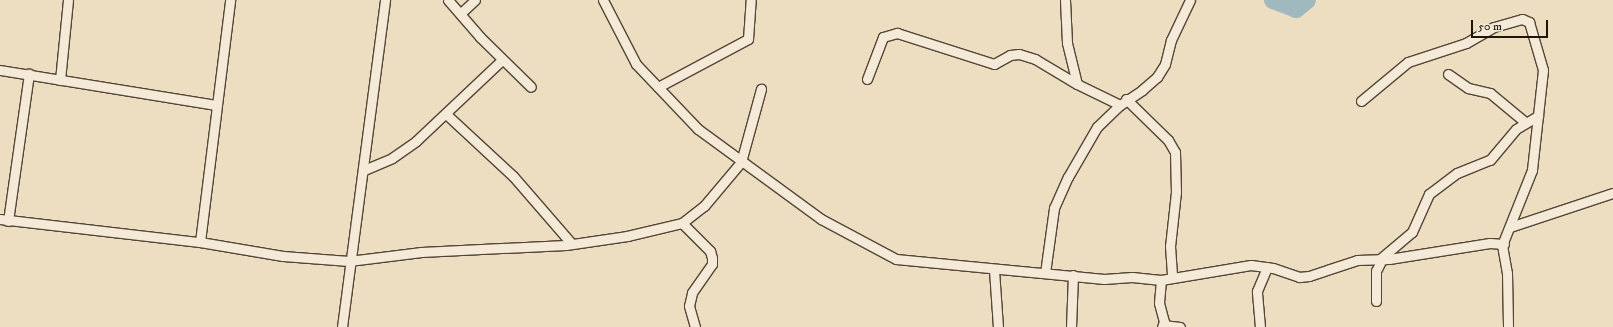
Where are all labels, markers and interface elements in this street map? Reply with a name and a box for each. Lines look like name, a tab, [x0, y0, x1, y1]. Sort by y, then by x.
scale bar	[1473, 12, 1550, 38]
text: 50 m	[1478, 19, 1502, 34]

